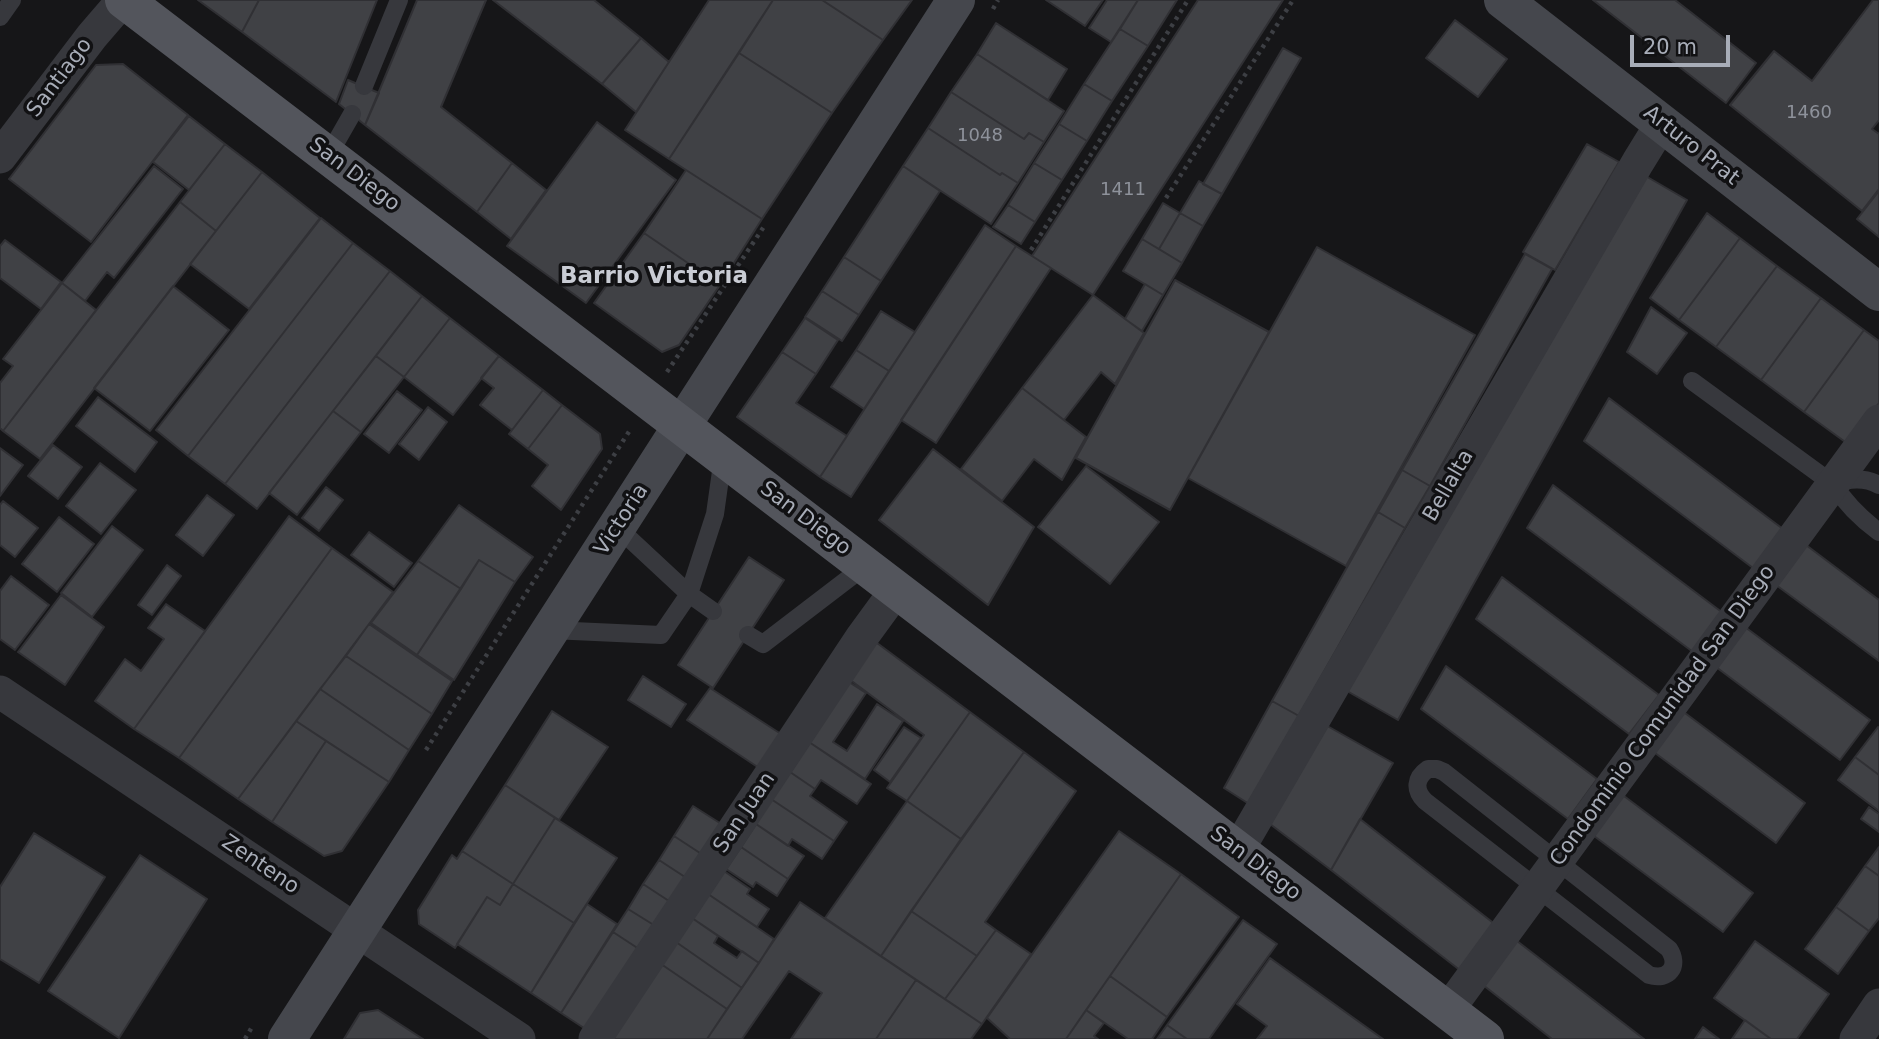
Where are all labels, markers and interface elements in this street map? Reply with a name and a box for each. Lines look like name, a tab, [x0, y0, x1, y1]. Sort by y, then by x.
scale bar	[1634, 21, 1734, 65]
street label: Santiago	[22, 33, 98, 123]
text: 20 m	[1643, 35, 1697, 59]
street label: Arturo Prat	[1638, 101, 1744, 191]
house number: 1460	[1786, 102, 1832, 124]
house number: 1048	[957, 125, 1003, 147]
street label: San Diego	[304, 133, 404, 217]
house number: 1411	[1100, 179, 1146, 201]
district label: Barrio Victoria	[560, 263, 748, 291]
street label: Bellalta	[1418, 446, 1480, 526]
street label: San Diego	[755, 477, 855, 561]
street label: Victoria	[590, 480, 654, 560]
street label: Condominio Comunidad San Diego	[1545, 561, 1781, 871]
street label: San Juan	[709, 768, 781, 858]
street label: San Diego	[1205, 822, 1305, 906]
street label: Zenteno	[217, 830, 303, 900]

